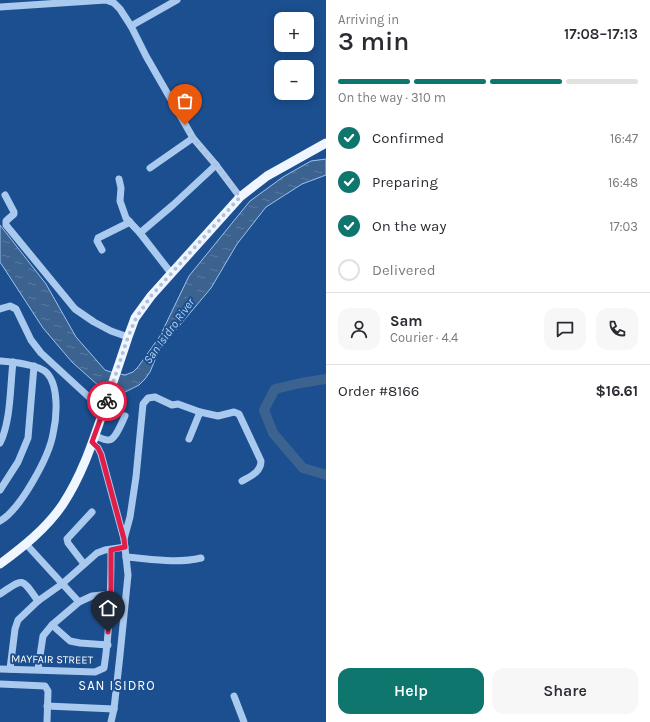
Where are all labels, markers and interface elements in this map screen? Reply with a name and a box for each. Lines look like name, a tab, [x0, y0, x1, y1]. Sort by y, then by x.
map controls	[274, 12, 314, 100]
button: +	[274, 12, 314, 52]
text: Arriving in	[338, 12, 399, 27]
text: 17:08–17:13	[564, 25, 638, 43]
text: 3 min	[338, 26, 409, 57]
button: −	[274, 60, 314, 100]
pin	[168, 84, 202, 125]
icon: bag	[174, 90, 196, 112]
text: On the way · 310 m	[338, 90, 446, 105]
icon: check	[338, 127, 360, 149]
text: Confirmed	[372, 129, 444, 147]
text: 16:47	[610, 131, 638, 146]
icon: check	[338, 171, 360, 193]
text: Preparing	[372, 173, 438, 191]
text: 16:48	[608, 175, 638, 190]
icon: check	[338, 215, 360, 237]
text: On the way	[372, 217, 446, 235]
text: 17:03	[609, 219, 638, 234]
text: Delivered	[372, 261, 436, 279]
water label: San Isidro River	[141, 295, 198, 366]
button: person	[338, 308, 380, 350]
button: chat	[544, 308, 586, 350]
button: phone	[596, 308, 638, 350]
text: Sam	[390, 312, 423, 330]
text: Courier · 4.4	[390, 330, 458, 345]
courier	[87, 381, 127, 421]
text: Order #8166	[338, 382, 419, 400]
text: $16.61	[596, 382, 638, 400]
icon: bike	[96, 390, 118, 412]
pin	[91, 591, 125, 632]
icon: home	[97, 597, 119, 619]
street label: MAYFAIR STREET	[11, 652, 94, 667]
button: Help	[338, 668, 484, 714]
button: Share	[492, 668, 638, 714]
district label: SAN ISIDRO	[78, 678, 156, 693]

